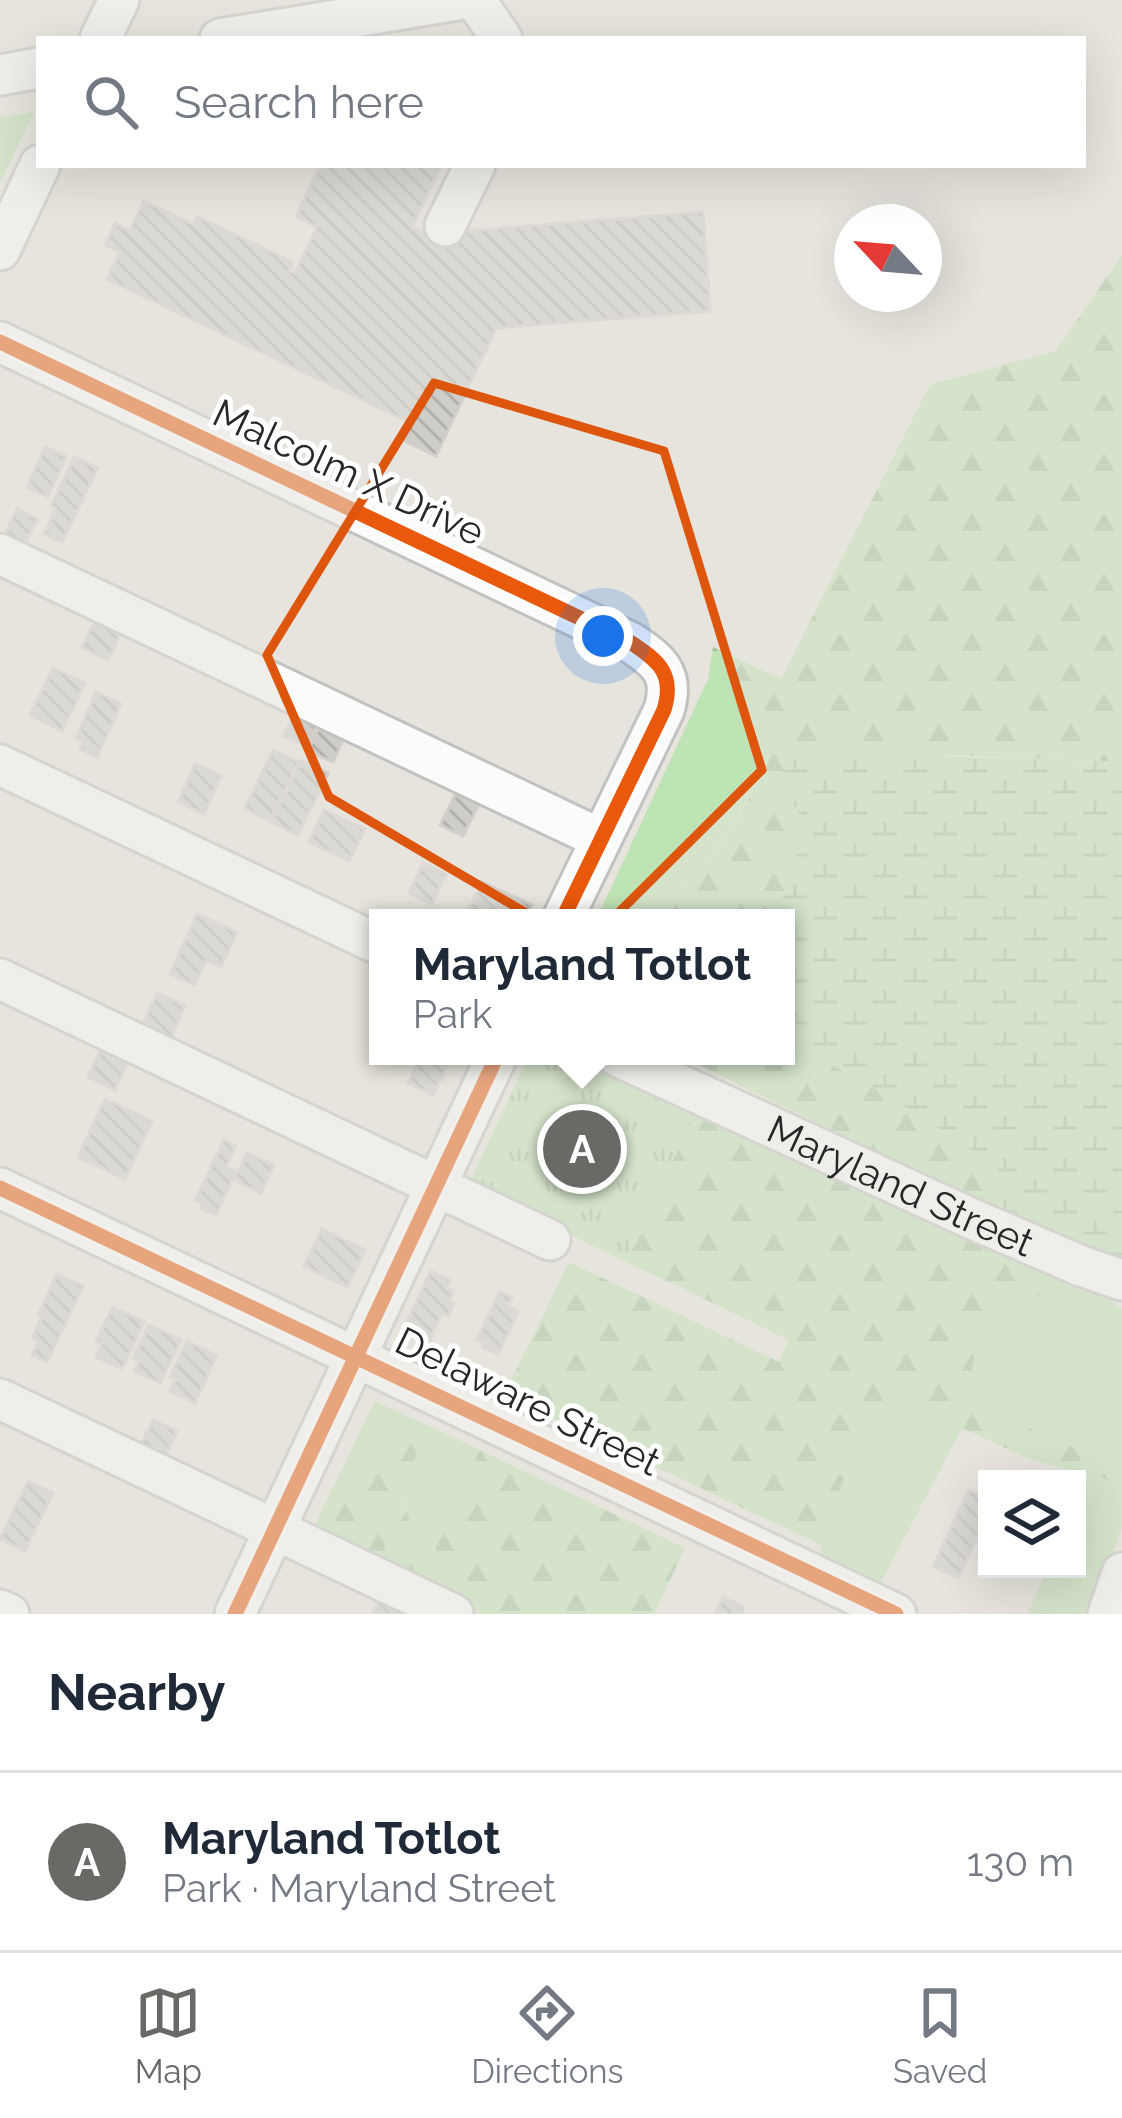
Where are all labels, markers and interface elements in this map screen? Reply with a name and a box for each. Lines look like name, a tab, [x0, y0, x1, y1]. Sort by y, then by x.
search box	[36, 36, 1086, 168]
icon: search	[78, 69, 144, 135]
text: Search here	[174, 76, 424, 129]
north arrow	[834, 204, 942, 312]
street label: Malcolm X Drive	[206, 389, 492, 555]
your location	[573, 606, 633, 666]
popup	[369, 909, 795, 1065]
text: Maryland Totlot	[413, 938, 751, 991]
text: Park	[413, 991, 492, 1037]
pin: A	[543, 1104, 621, 1194]
street label: Maryland Street	[760, 1105, 1041, 1266]
street label: Delaware Street	[388, 1317, 668, 1485]
map controls	[978, 1470, 1086, 1578]
button: layers	[978, 1470, 1086, 1578]
text: Nearby	[48, 1662, 225, 1722]
text: Maryland Totlot	[162, 1812, 500, 1865]
text: A	[74, 1839, 100, 1885]
text: 130 m	[967, 1839, 1074, 1885]
text: Park · Maryland Street	[162, 1865, 556, 1911]
tab: Map	[135, 1980, 202, 2091]
tab: Directions	[471, 1980, 624, 2091]
tab: Saved	[893, 1980, 987, 2091]

